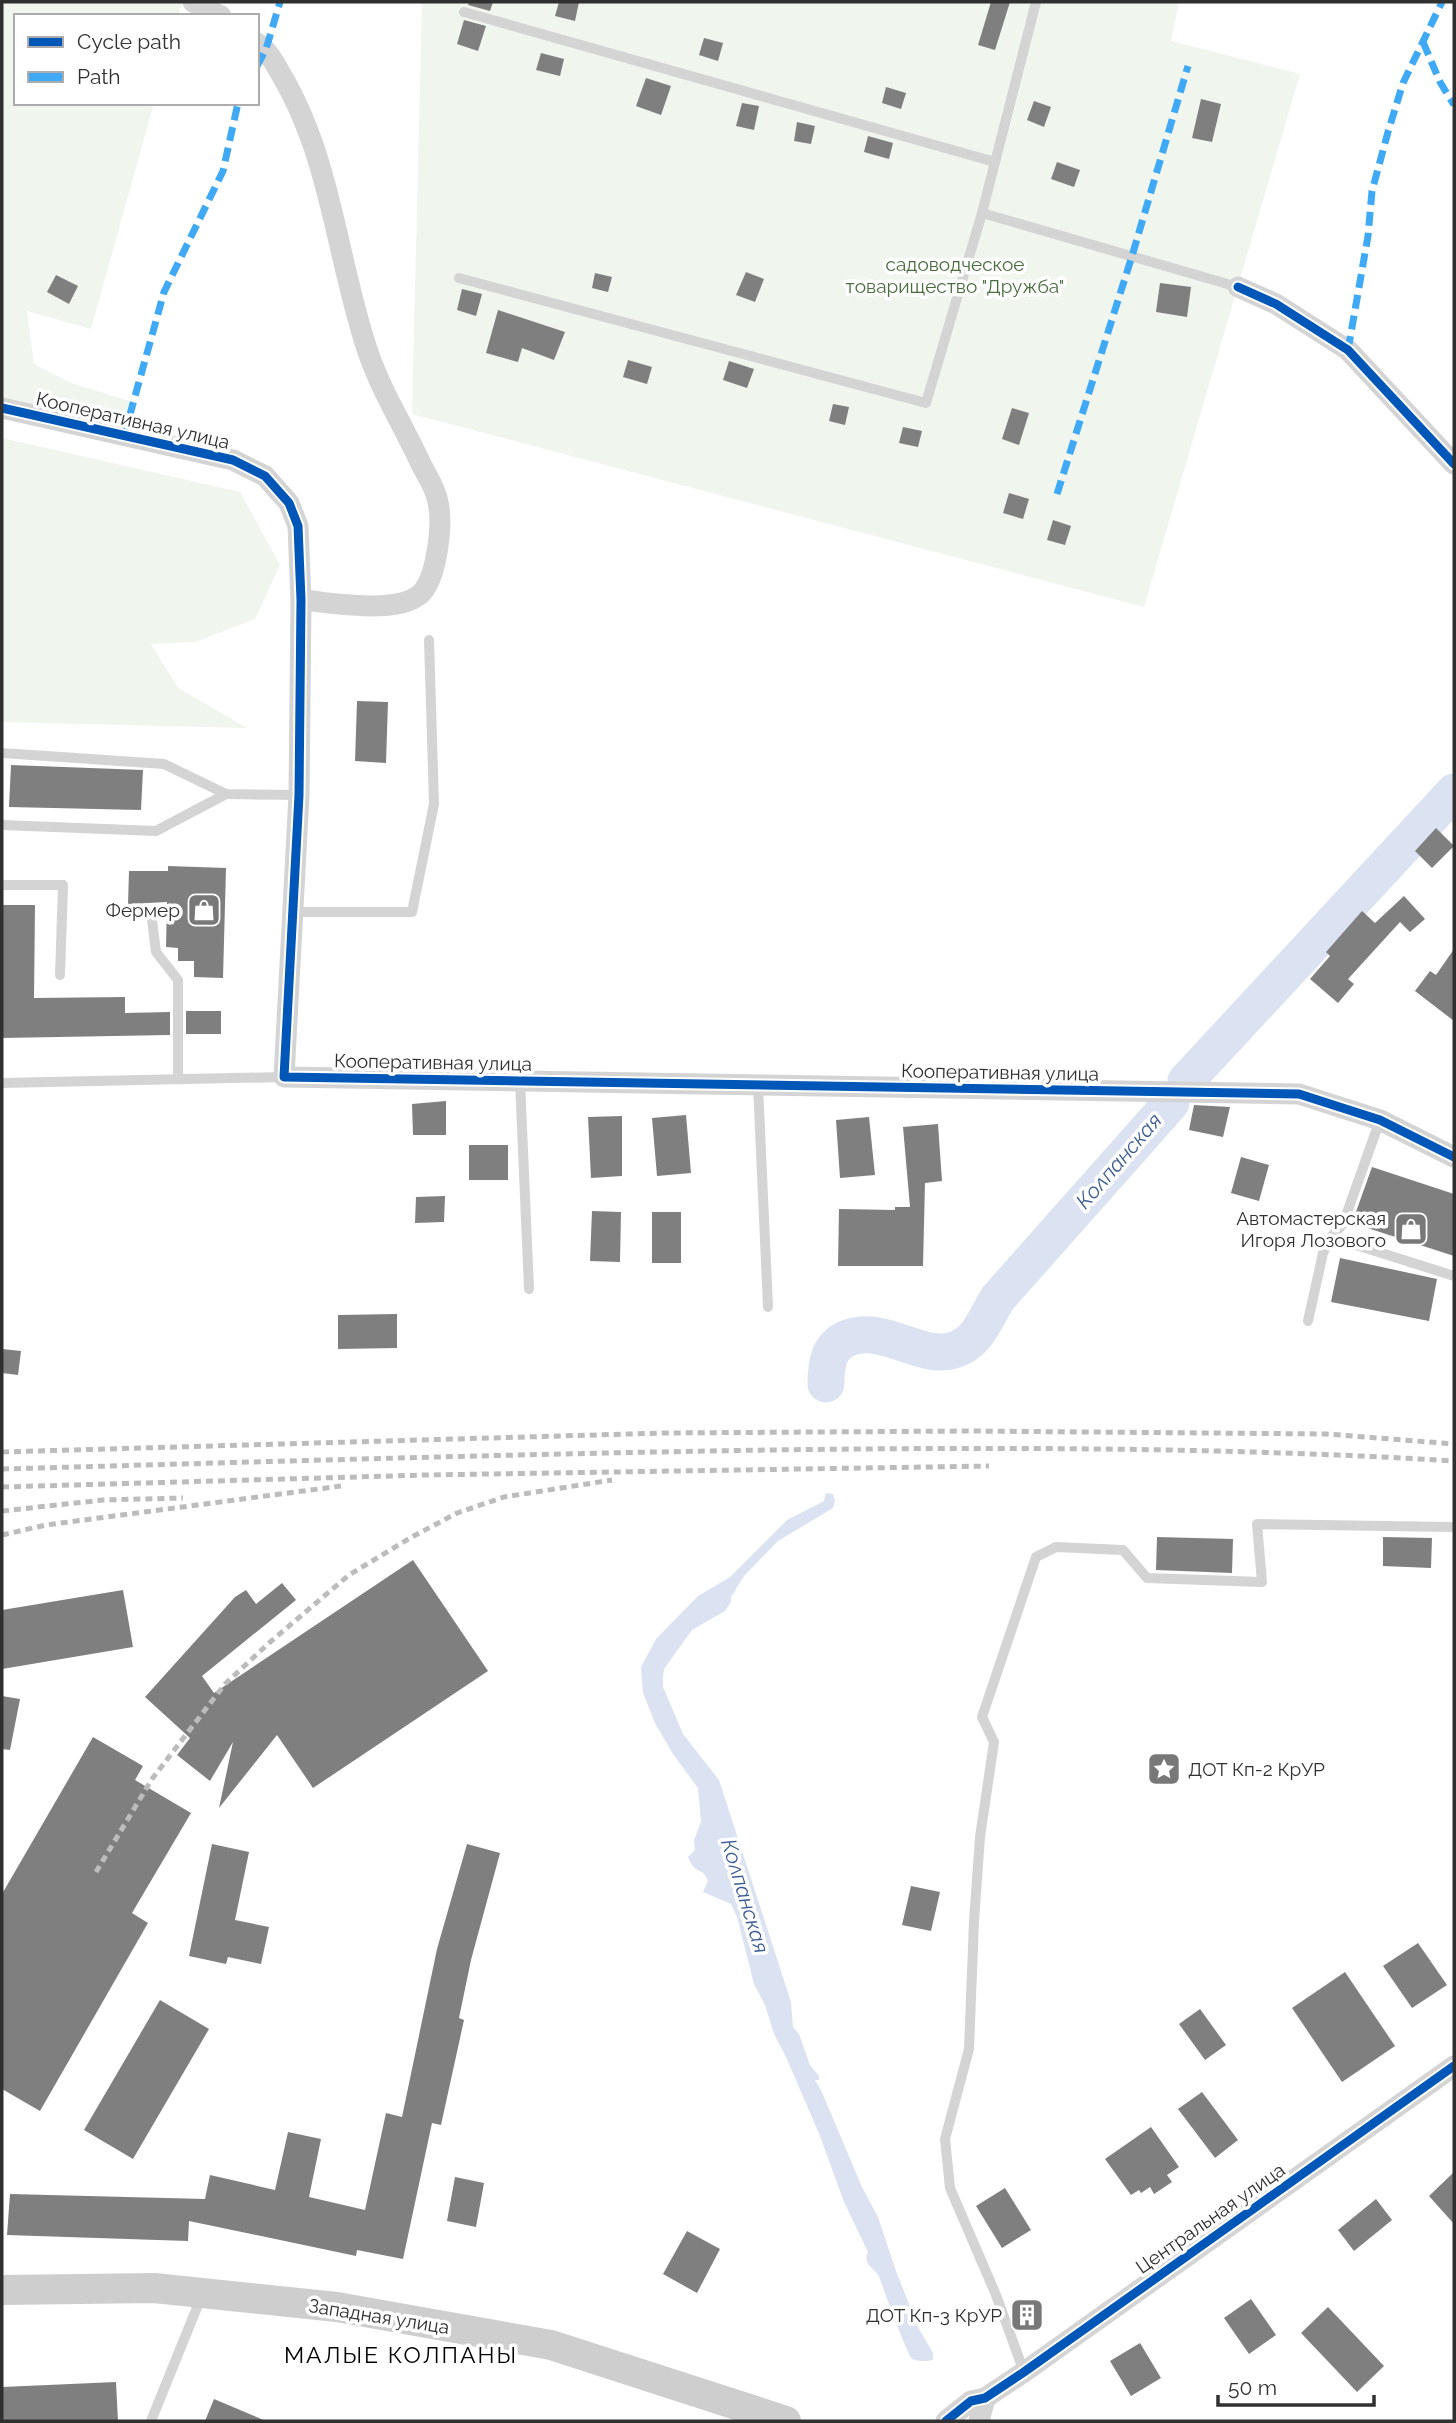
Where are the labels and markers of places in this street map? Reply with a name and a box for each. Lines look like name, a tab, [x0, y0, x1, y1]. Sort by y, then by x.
shop icon: Фермер	[185, 891, 223, 929]
place label: Фермер	[106, 899, 180, 921]
place label: Автомастерская Игоря Лозового	[1236, 1207, 1386, 1251]
shop icon: Автомастерская Игоря Лозового	[1392, 1210, 1430, 1248]
place icon: ДОТ Кп-2 КрУР	[1145, 1750, 1183, 1788]
place label: ДОТ Кп-2 КрУР	[1188, 1758, 1325, 1780]
building icon: ДОТ Кп-3 КрУР	[1008, 2296, 1046, 2334]
place label: ДОТ Кп-3 КрУР	[866, 2304, 1002, 2326]

